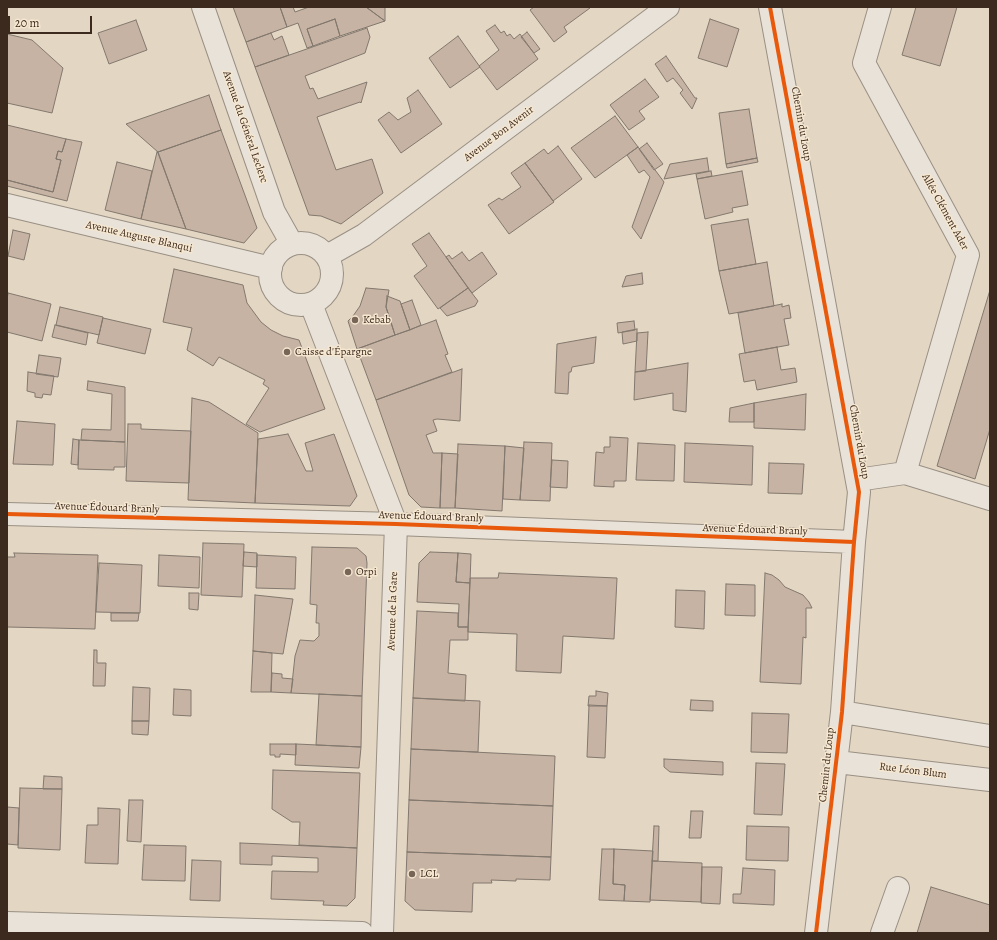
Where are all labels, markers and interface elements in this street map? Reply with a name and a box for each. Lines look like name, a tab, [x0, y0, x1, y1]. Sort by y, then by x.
scale bar	[10, 8, 94, 34]
text: 20 m	[15, 15, 39, 31]
street label: Avenue du Général Leclerc	[220, 69, 270, 185]
street label: Chemin du Loup	[788, 86, 814, 162]
street label: Avenue Bon Avenir	[461, 103, 537, 165]
street label: Allée Clément Ader	[919, 171, 971, 253]
street label: Avenue Auguste Blanqui	[84, 218, 194, 256]
place label: Kebab	[363, 313, 391, 327]
marker: Kebab	[350, 315, 360, 325]
place label: Caisse d'Épargne	[295, 345, 372, 359]
marker: Caisse d'Épargne	[282, 347, 292, 357]
street label: Chemin du Loup	[846, 404, 872, 480]
street label: Avenue Édouard Branly	[54, 500, 160, 516]
street label: Avenue Édouard Branly	[378, 509, 484, 525]
street label: Avenue Édouard Branly	[702, 522, 808, 538]
place label: Orpi	[356, 565, 377, 579]
marker: Orpi	[343, 567, 353, 577]
street label: Avenue de la Gare	[385, 571, 401, 651]
street label: Chemin du Loup	[817, 727, 837, 803]
street label: Rue Léon Blum	[878, 760, 948, 782]
place label: LCL	[420, 867, 438, 881]
marker: LCL	[407, 869, 417, 879]

